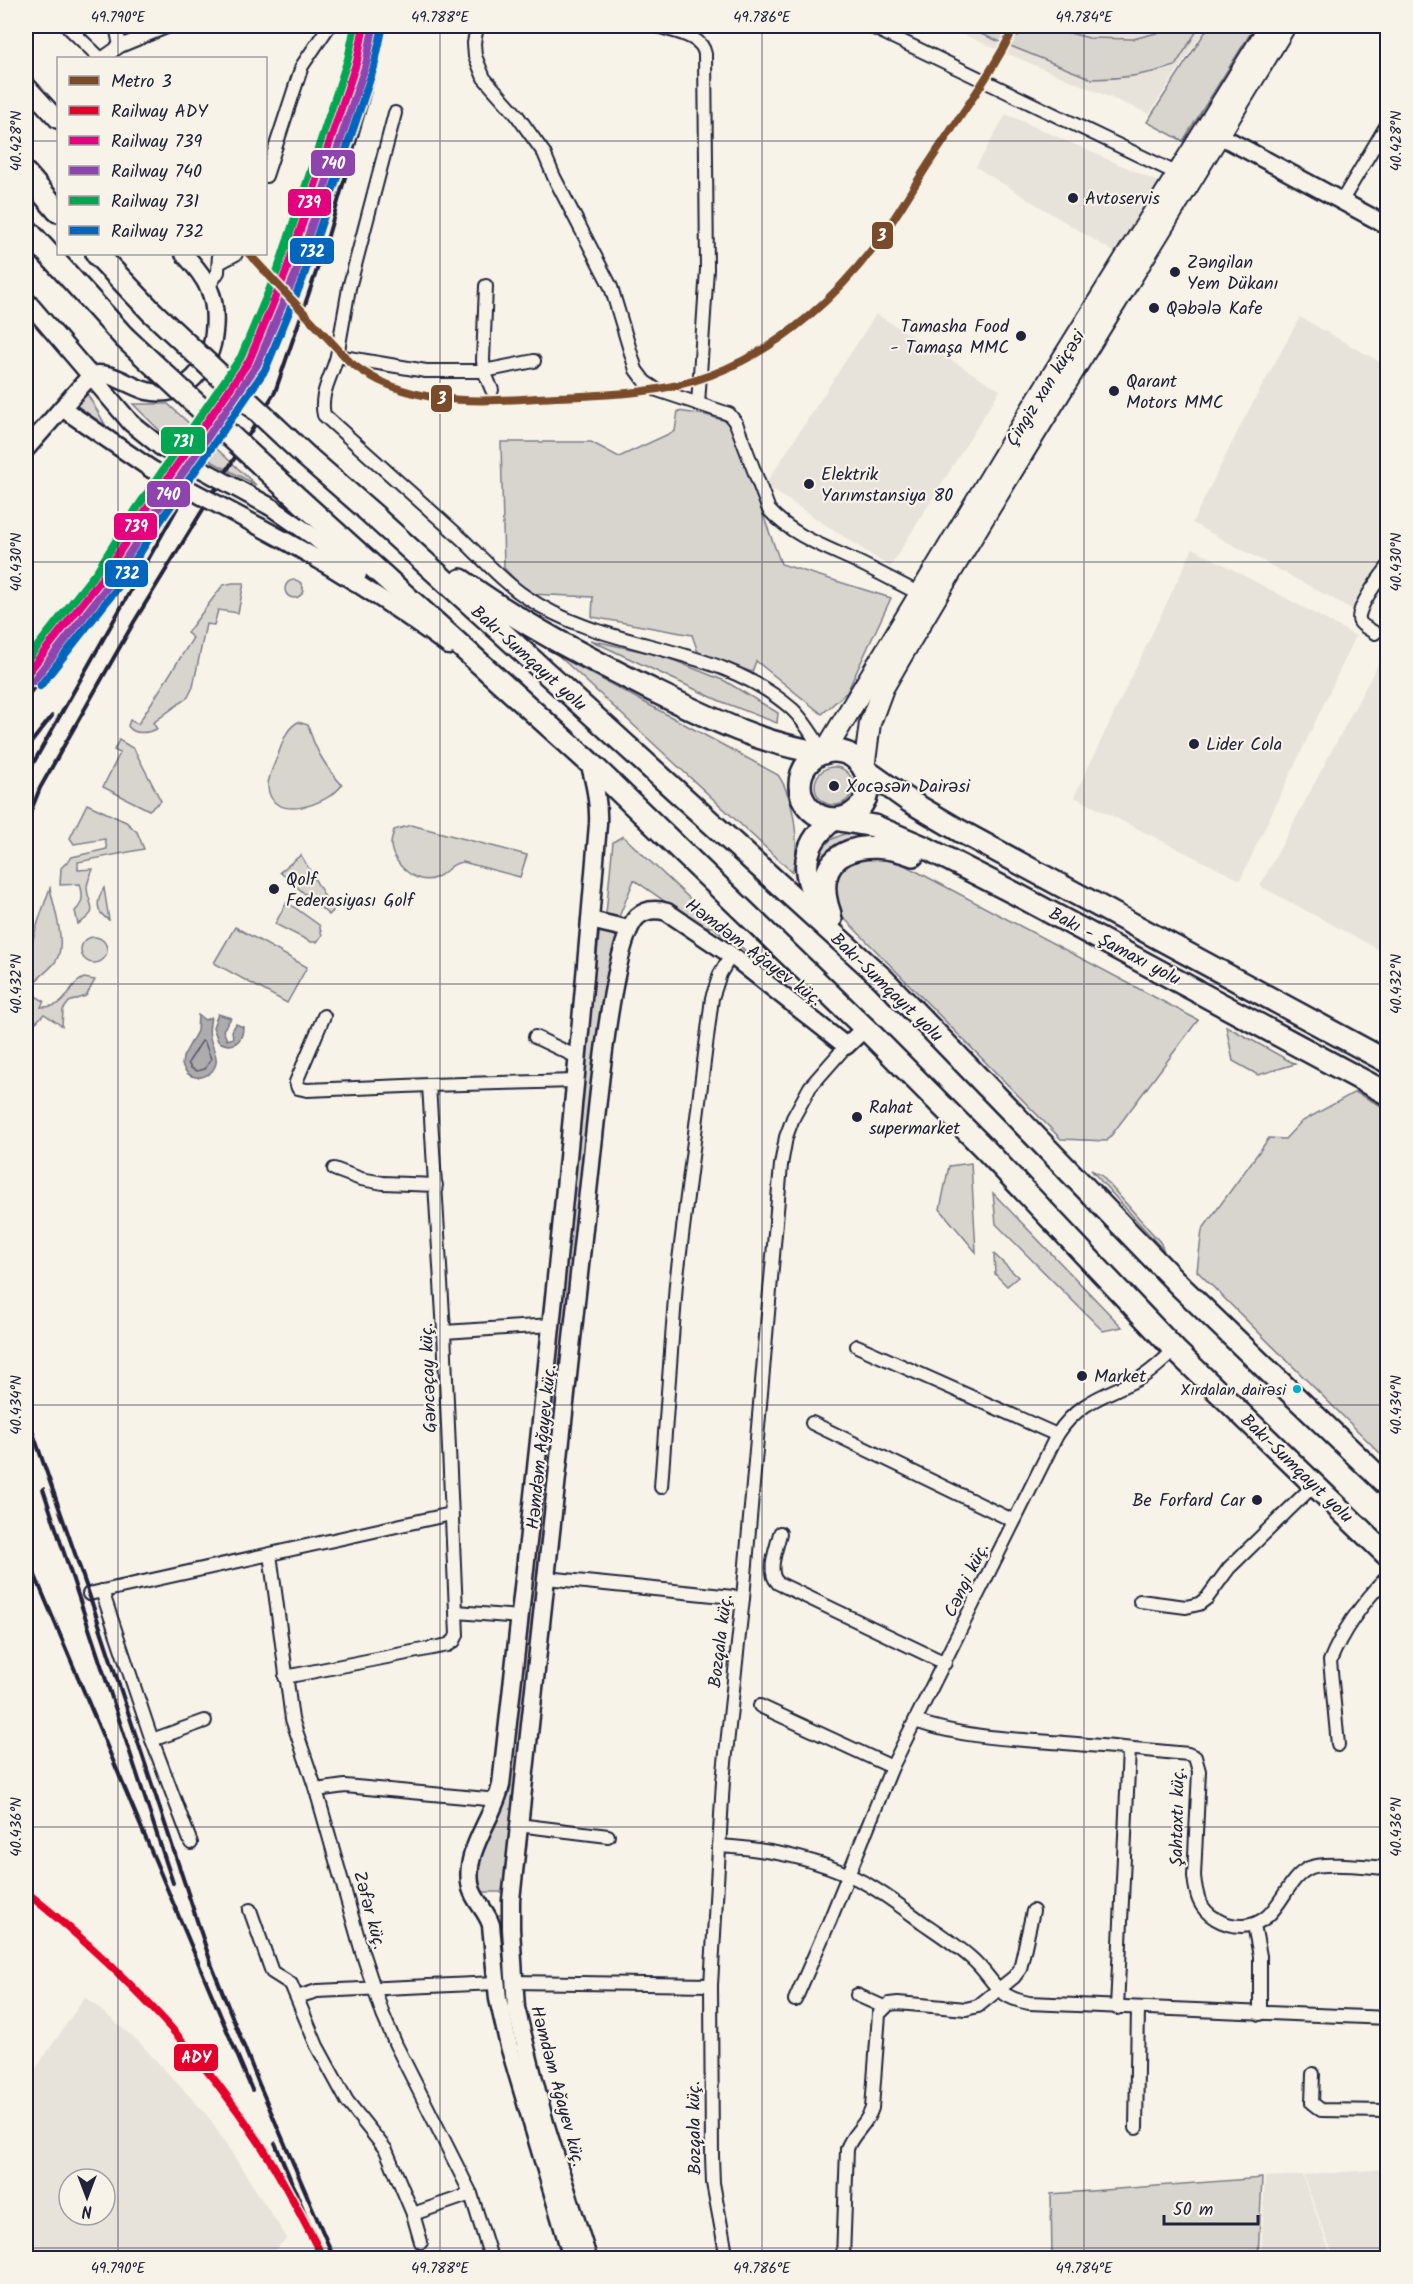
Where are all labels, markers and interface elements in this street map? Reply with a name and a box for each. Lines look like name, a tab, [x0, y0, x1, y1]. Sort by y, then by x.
text: 49.790°E	[91, 6, 147, 30]
text: 49.788°E	[411, 6, 470, 30]
text: 49.786°E	[733, 6, 792, 30]
text: 49.784°E	[1055, 6, 1114, 30]
legend	[57, 57, 267, 255]
text: Metro 3	[111, 68, 172, 97]
text: Railway ADY	[111, 98, 208, 127]
text: 40.428°N	[5, 111, 29, 171]
text: 40.428°N	[1385, 111, 1409, 171]
text: Railway 739	[111, 128, 202, 157]
line badge: 740	[310, 149, 356, 177]
text: 740	[321, 152, 346, 177]
text: Railway 740	[111, 158, 202, 187]
place label: Avtoservis	[1085, 185, 1160, 214]
text: Railway 731	[111, 188, 199, 217]
line badge: 739	[287, 188, 332, 217]
text: 739	[297, 191, 321, 216]
marker: Avtoservis	[1066, 191, 1080, 205]
text: Railway 732	[111, 218, 204, 247]
line badge: 3	[871, 221, 894, 250]
text: 3	[877, 224, 887, 249]
line badge: 732	[289, 237, 335, 265]
text: 732	[299, 240, 325, 265]
place label: Zəngilan Yem Dükanı	[1187, 249, 1278, 299]
marker: Zəngilan Yem Dükanı	[1168, 265, 1182, 279]
place label: Qəbələ Kafe	[1166, 295, 1263, 324]
marker: Qəbələ Kafe	[1147, 301, 1161, 315]
place label: Tamasha Food - Tamaşa MMC	[890, 313, 1010, 363]
street label: Çingiz xan küçəsi	[999, 324, 1094, 453]
marker: Tamasha Food - Tamaşa MMC	[1014, 329, 1028, 343]
place label: Qarant Motors MMC	[1126, 368, 1224, 418]
line badge: 3	[430, 384, 453, 413]
marker: Qarant Motors MMC	[1107, 384, 1121, 398]
text: 3	[437, 387, 447, 412]
line badge: 731	[160, 426, 206, 455]
text: 731	[172, 430, 194, 455]
place label: Elektrik Yarımstansiya 80	[821, 461, 953, 511]
marker: Elektrik Yarımstansiya 80	[802, 477, 816, 491]
line badge: 740	[146, 480, 191, 508]
text: 740	[156, 483, 181, 508]
line badge: 739	[113, 512, 158, 541]
text: 739	[124, 515, 148, 540]
text: 40.430°N	[5, 533, 29, 591]
text: 40.430°N	[1385, 533, 1409, 591]
line badge: 732	[104, 559, 149, 588]
text: 732	[114, 562, 140, 587]
street label: Bakı-Sumqayıt yolu	[463, 599, 593, 720]
place label: Lider Cola	[1206, 731, 1282, 760]
marker: Lider Cola	[1187, 737, 1201, 751]
place label: Xocəsən Dairəsi	[846, 773, 971, 802]
marker: Xocəsən Dairəsi	[827, 779, 841, 793]
place label: Qolf Federasiyası Golf	[286, 866, 416, 916]
marker: Qolf Federasiyası Golf	[267, 882, 281, 896]
street label: Həmdəm Ağayev küç.	[678, 892, 828, 1015]
street label: Bakı - Şamaxı yolu	[1043, 900, 1186, 995]
street label: Bakı-Sumqayıt yolu	[823, 926, 949, 1050]
text: 40.432°N	[5, 954, 29, 1014]
text: 40.432°N	[1385, 954, 1409, 1014]
place label: Rahat supermarket	[869, 1094, 961, 1144]
marker: Rahat supermarket	[850, 1110, 864, 1124]
street label: Gəncəçay küç.	[413, 1322, 446, 1433]
street label: Həmdəm Ağayev küç.	[519, 1363, 566, 1531]
place label: Market	[1094, 1363, 1147, 1392]
marker: Market	[1075, 1369, 1089, 1383]
text: 40.434°N	[5, 1375, 29, 1435]
text: 40.434°N	[1385, 1375, 1409, 1435]
place label: Xırdalan dairəsi	[1181, 1378, 1287, 1403]
marker: Xırdalan dairəsi	[1291, 1383, 1303, 1395]
street label: Bakı-Sumqayıt yolu	[1233, 1407, 1359, 1531]
place label: Be Forfard Car	[1132, 1487, 1246, 1516]
marker: Be Forfard Car	[1250, 1493, 1264, 1507]
street label: Cəngi küç.	[937, 1538, 998, 1623]
street label: Bozqala küç.	[701, 1593, 742, 1690]
street label: Şahtaxtı küç.	[1163, 1767, 1194, 1867]
text: 40.436°N	[5, 1797, 29, 1857]
text: 40.436°N	[1385, 1797, 1409, 1857]
street label: Zəfər küç.	[344, 1868, 393, 1953]
street label: Həmdəm Ağayev küç.	[521, 2003, 592, 2170]
line badge: ADY	[173, 2043, 219, 2072]
text: ADY	[181, 2046, 212, 2071]
street label: Bozqala küç.	[680, 2081, 711, 2175]
north arrow	[57, 2167, 117, 2227]
scale bar	[1164, 2188, 1258, 2226]
text: 50 m	[1173, 2196, 1213, 2225]
text: N	[82, 2198, 92, 2223]
text: 49.790°E	[91, 2257, 147, 2281]
text: 49.788°E	[411, 2257, 470, 2281]
text: 49.786°E	[733, 2257, 792, 2281]
text: 49.784°E	[1055, 2257, 1114, 2281]

